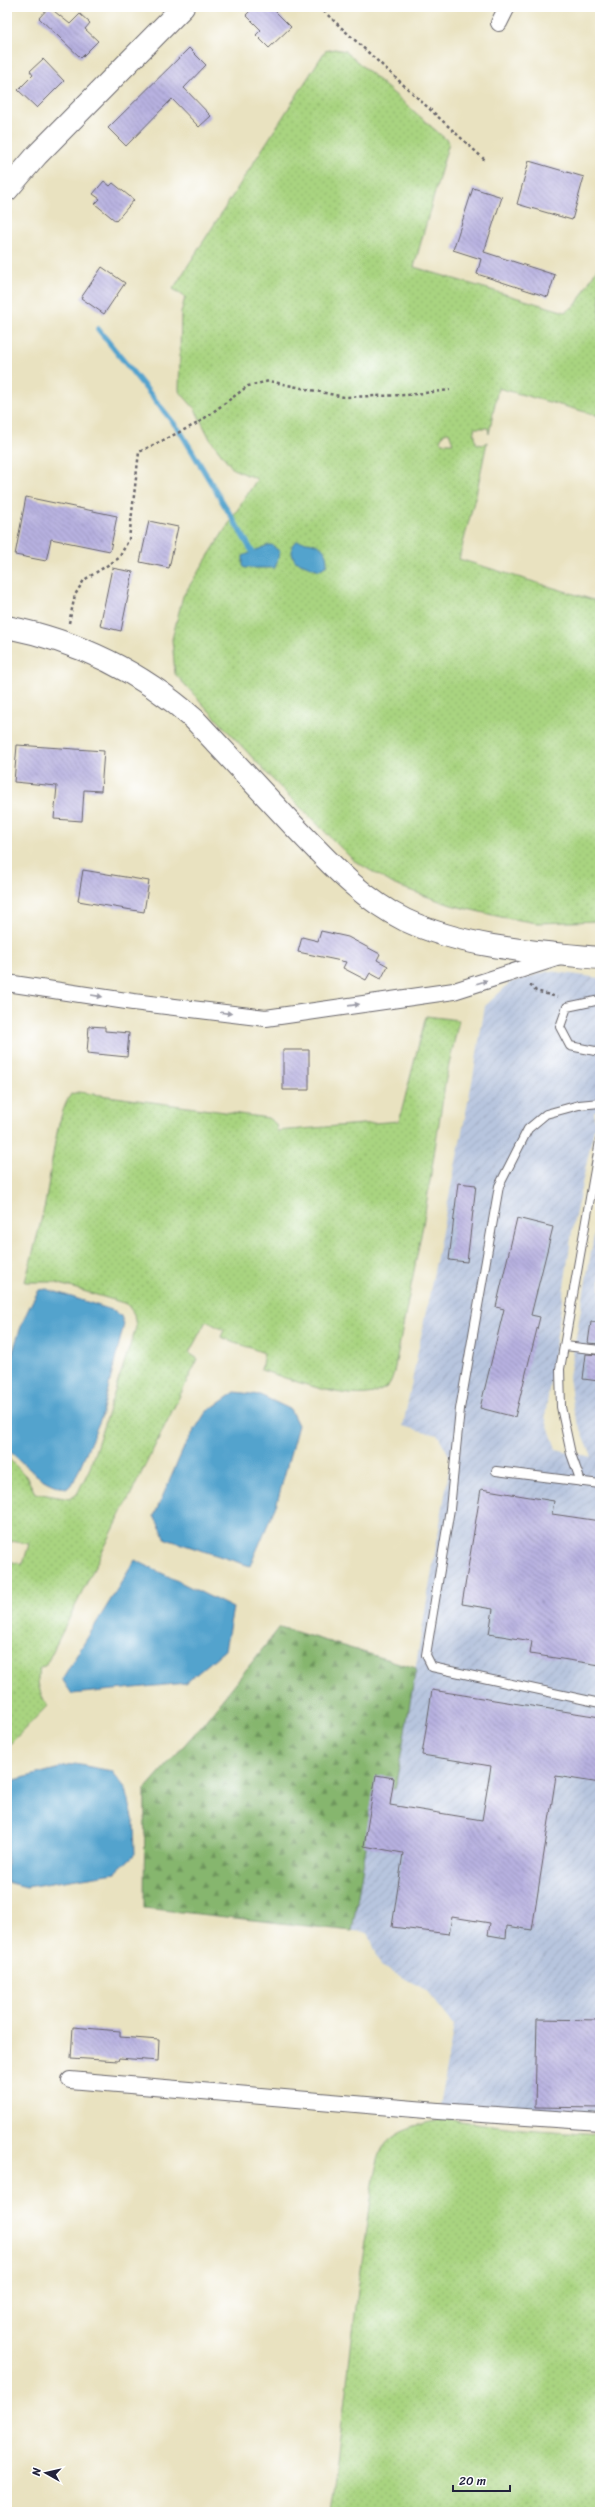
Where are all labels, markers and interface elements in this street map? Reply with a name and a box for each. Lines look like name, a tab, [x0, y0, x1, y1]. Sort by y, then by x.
one-way arrow	[476, 978, 488, 984]
one-way arrow	[91, 993, 103, 999]
one-way arrow	[348, 1002, 360, 1008]
one-way arrow	[219, 1010, 232, 1017]
north arrow	[26, 2453, 66, 2493]
text: N	[27, 2466, 47, 2478]
scale bar	[453, 2467, 510, 2493]
text: 20 m	[459, 2470, 486, 2492]

